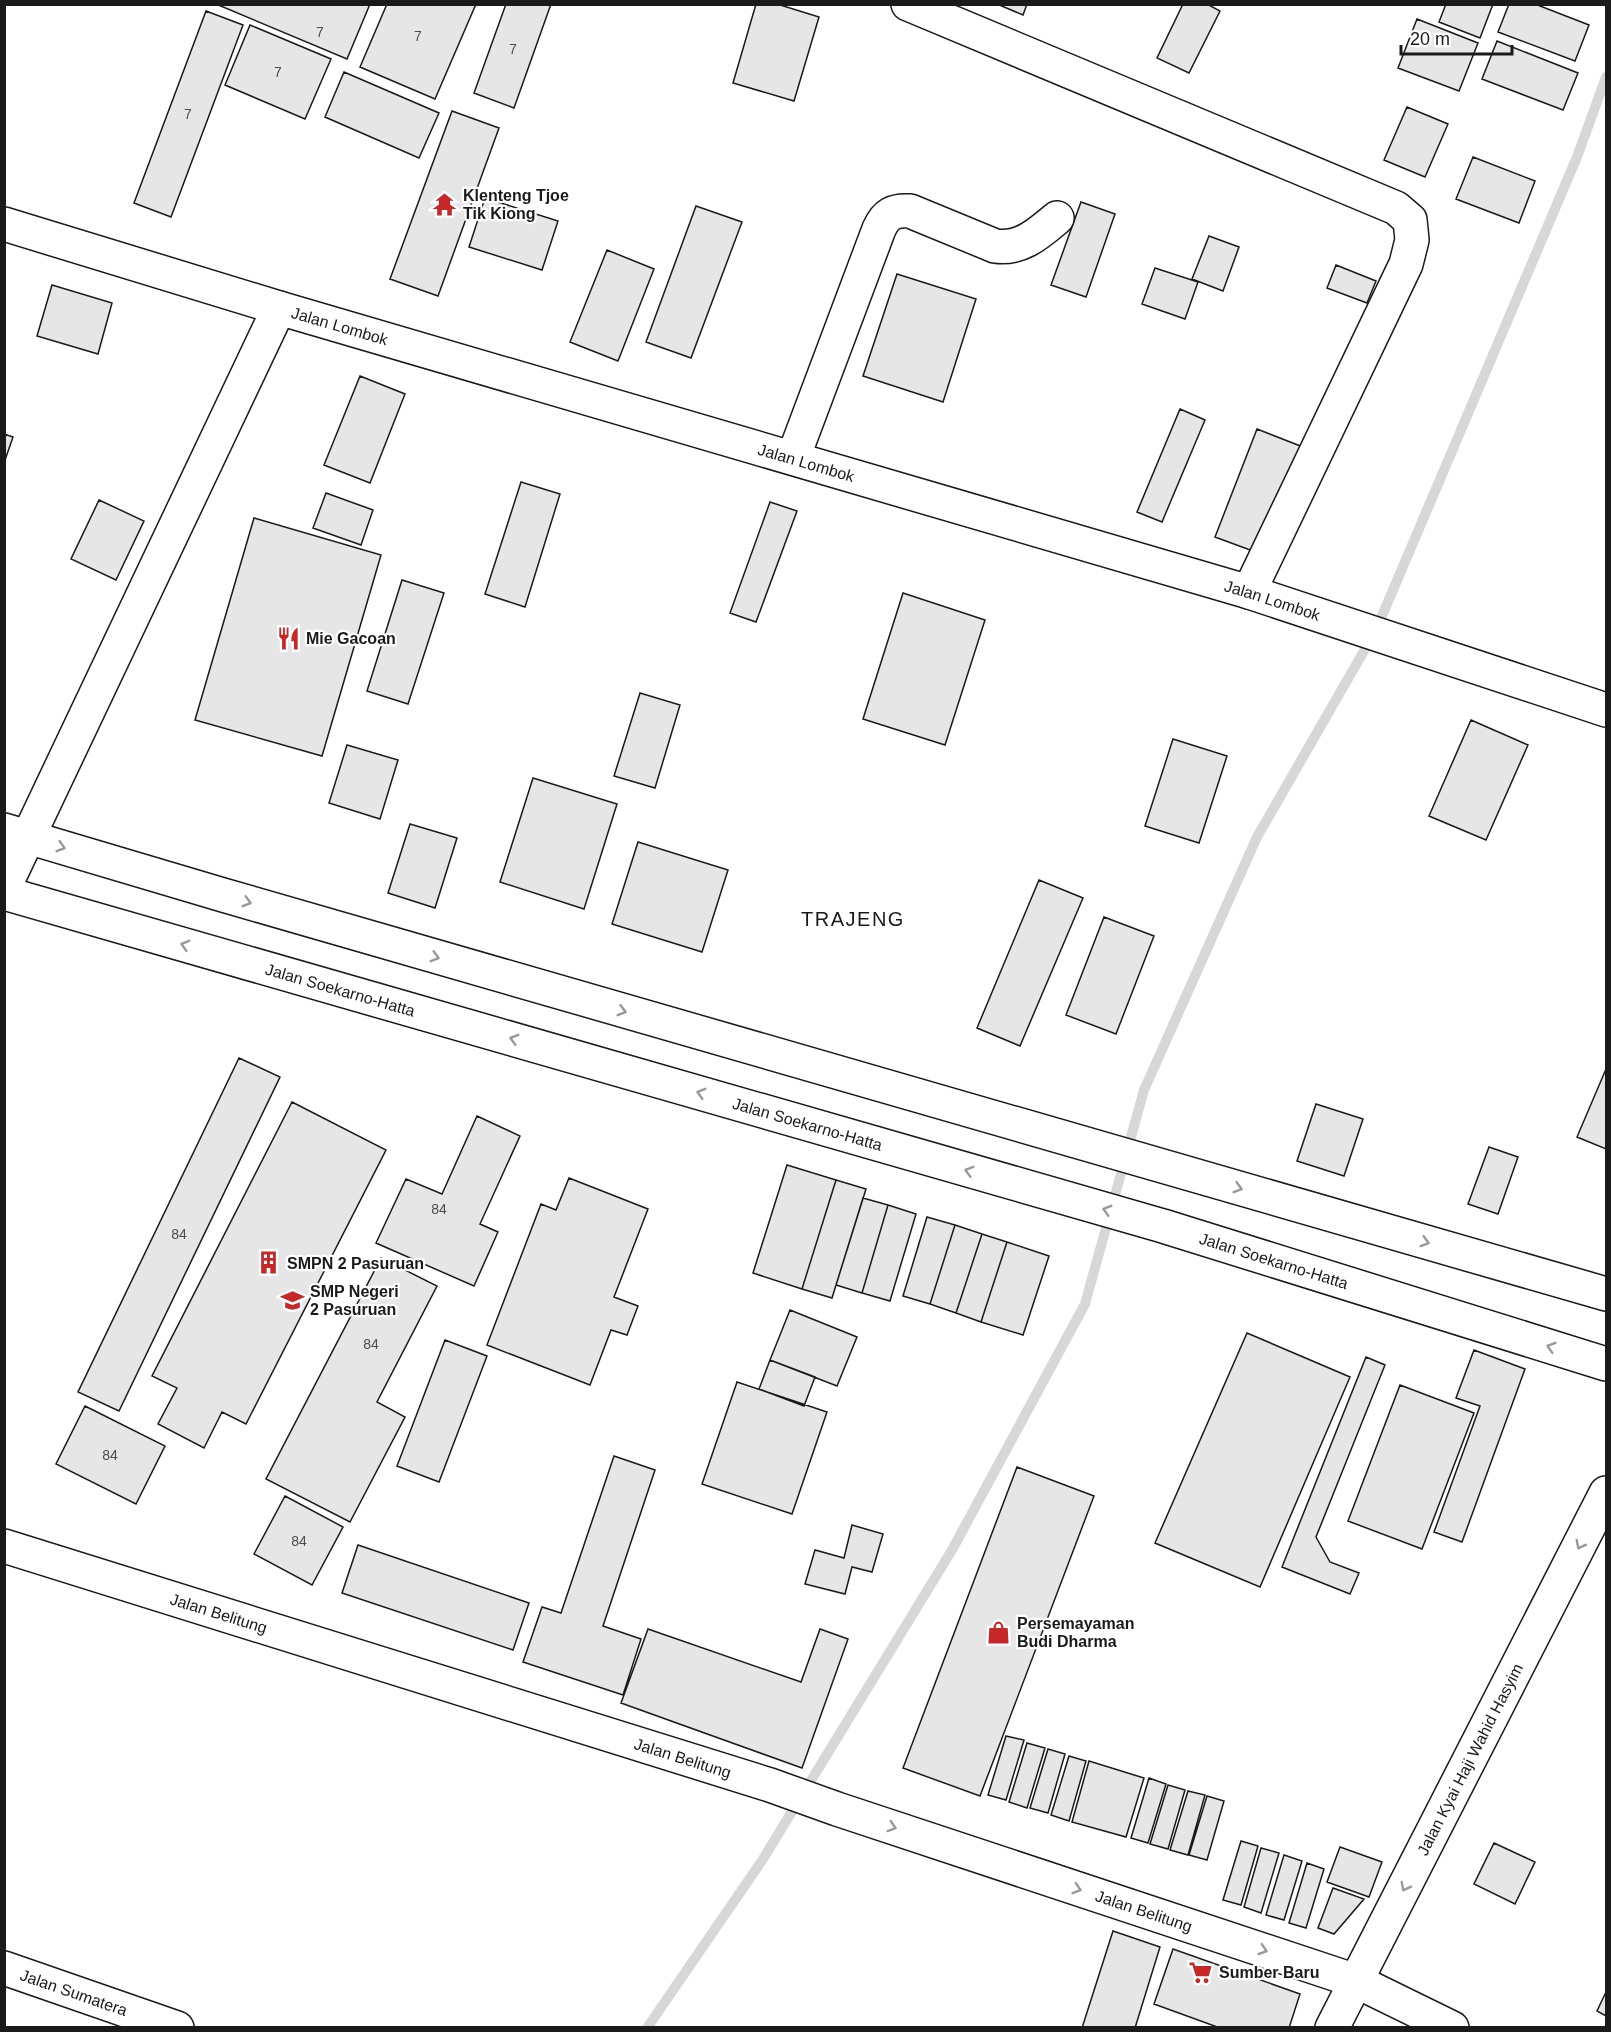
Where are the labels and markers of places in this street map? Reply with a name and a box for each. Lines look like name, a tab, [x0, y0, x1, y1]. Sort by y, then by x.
place label: Klenteng Tjoe Tik Kiong	[463, 187, 569, 222]
temple icon: Klenteng Tjoe Tik Kiong	[432, 191, 458, 217]
restaurant icon: Mie Gacoan	[275, 625, 301, 651]
place label: Mie Gacoan	[306, 630, 396, 647]
building icon: SMPN 2 Pasuruan	[256, 1250, 282, 1276]
place label: SMPN 2 Pasuruan	[287, 1255, 424, 1272]
place label: SMP Negeri 2 Pasuruan	[310, 1283, 399, 1318]
school or university icon: SMP Negeri 2 Pasuruan	[279, 1287, 305, 1313]
place label: Persemayaman Budi Dharma	[1017, 1615, 1134, 1650]
shop icon: Persemayaman Budi Dharma	[986, 1619, 1012, 1645]
supermarket icon: Sumber Baru	[1188, 1959, 1214, 1985]
place label: Sumber Baru	[1219, 1964, 1319, 1981]

